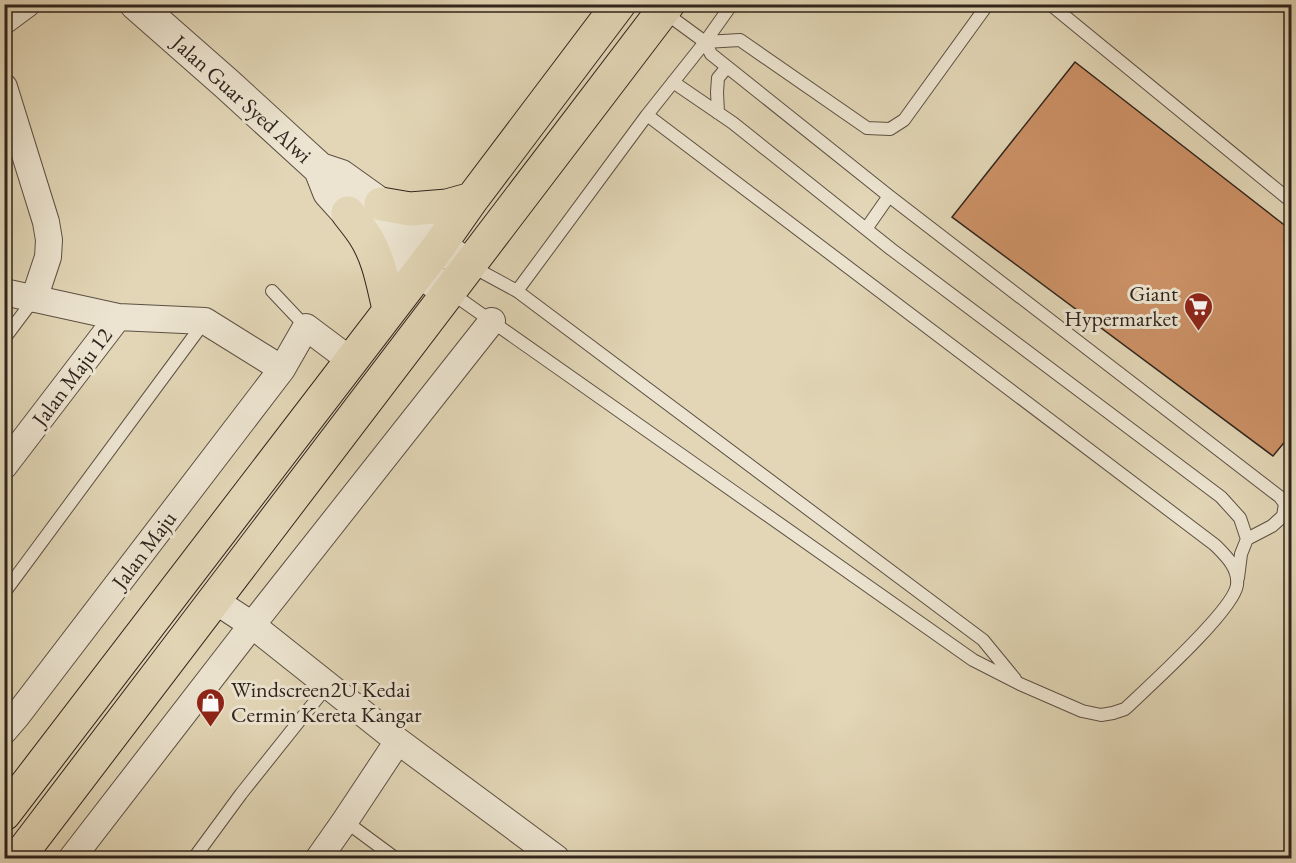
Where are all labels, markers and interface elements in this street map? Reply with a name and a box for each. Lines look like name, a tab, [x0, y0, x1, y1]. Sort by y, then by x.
street label: Jalan Guar Syed Alwi	[164, 27, 318, 170]
place label: Giant Hypermarket	[1064, 279, 1178, 333]
supermarket icon: Giant Hypermarket	[1183, 290, 1215, 332]
street label: Jalan Maju 12	[24, 321, 119, 434]
street label: Jalan Maju	[104, 505, 183, 597]
place label: Windscreen2U Kedai Cermin Kereta Kangar	[231, 675, 422, 729]
shop icon: Windscreen2U Kedai Cermin Kereta Kangar	[194, 686, 226, 728]

